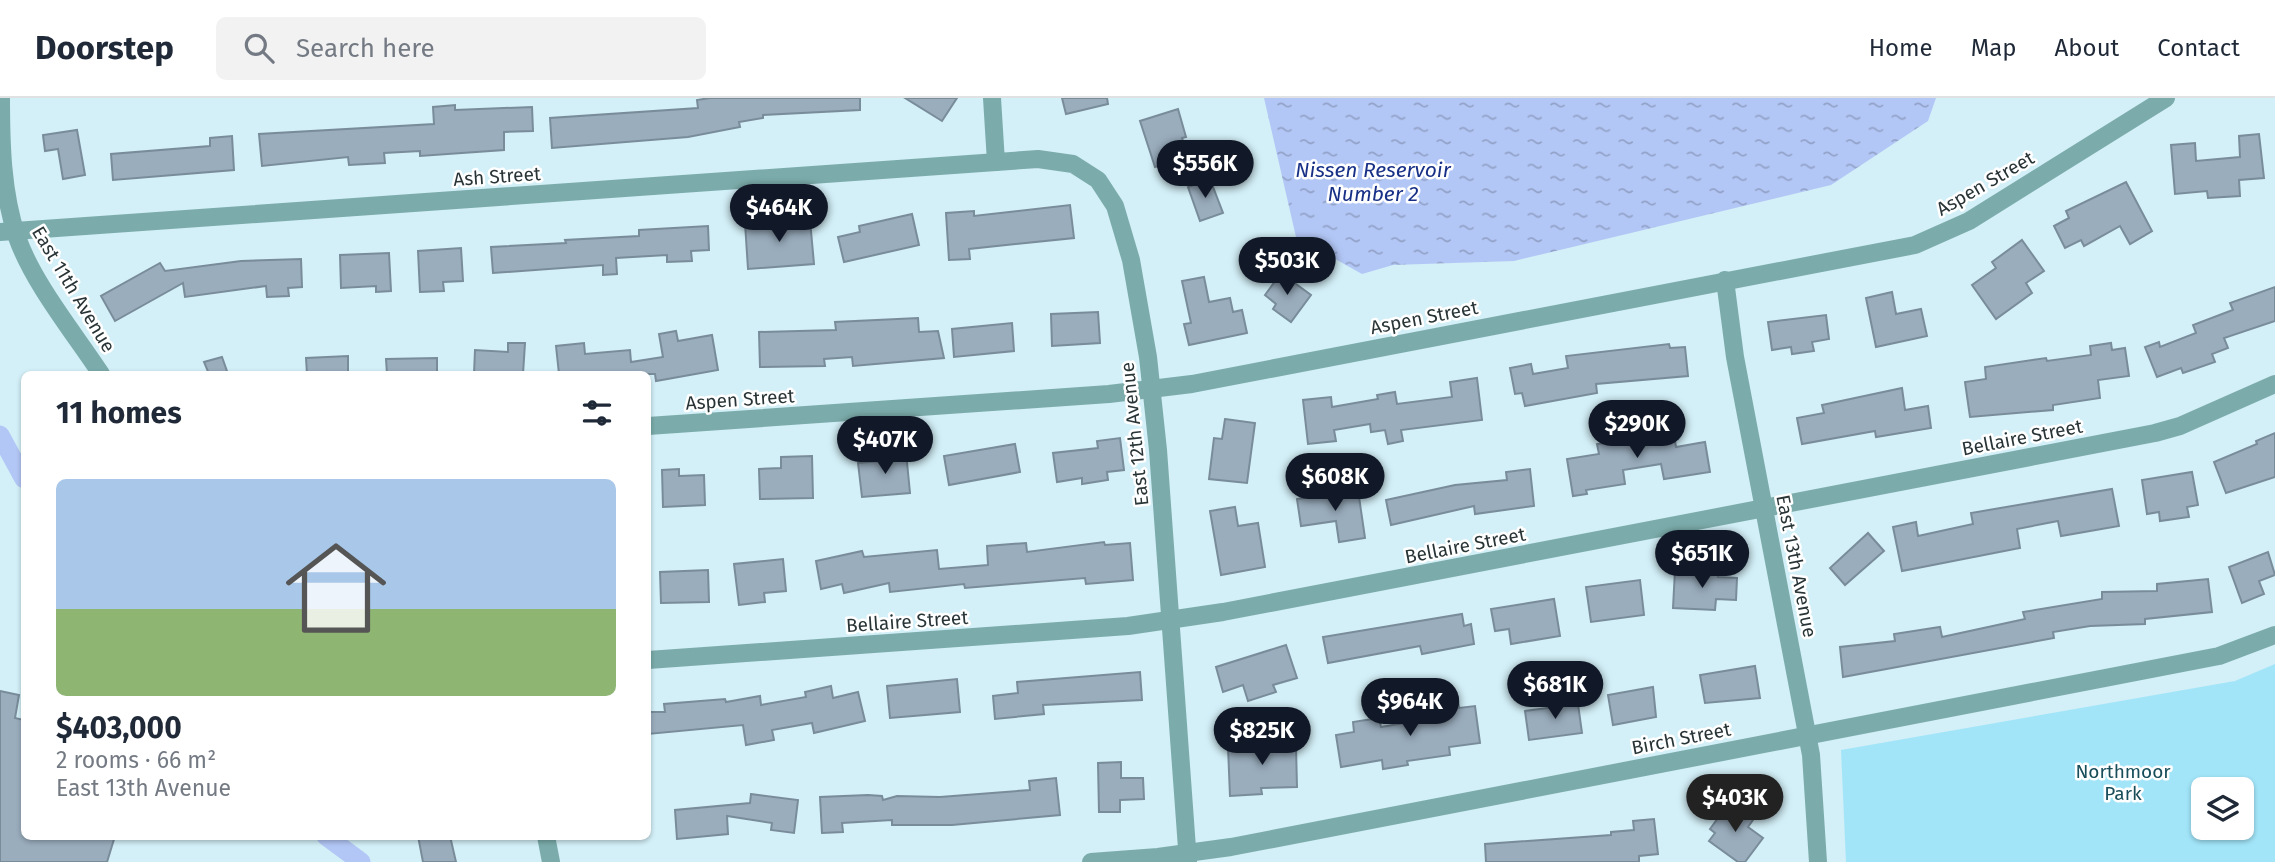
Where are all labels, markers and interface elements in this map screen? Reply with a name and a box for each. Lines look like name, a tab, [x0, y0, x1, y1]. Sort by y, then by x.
search box	[216, 17, 706, 80]
text: Doorstep	[35, 28, 174, 68]
icon: search	[240, 29, 278, 67]
text: Search here	[296, 33, 435, 64]
text: Home	[1869, 34, 1933, 62]
text: Map	[1971, 34, 2017, 62]
text: About	[2055, 34, 2119, 62]
text: Contact	[2157, 34, 2240, 62]
pin: $556K	[1156, 140, 1254, 200]
street label: Aspen Street	[1932, 146, 2038, 221]
text: $556K	[1173, 149, 1237, 177]
water label: Nissen Reservoir Number 2	[1295, 157, 1452, 207]
street label: Ash Street	[453, 162, 542, 191]
pin: $464K	[730, 184, 828, 244]
text: $464K	[746, 193, 812, 221]
street label: East 11th Avenue	[27, 222, 120, 357]
pin: $503K	[1238, 238, 1336, 297]
text: $503K	[1255, 246, 1319, 274]
street label: Aspen Street	[1368, 296, 1480, 339]
street label: East 12th Avenue	[1116, 361, 1153, 507]
street label: Aspen Street	[685, 384, 795, 415]
icon: filters	[578, 394, 616, 432]
text: 11 homes	[56, 395, 182, 431]
pin: $290K	[1588, 400, 1686, 460]
text: $290K	[1605, 409, 1669, 437]
street label: Bellaire Street	[1960, 415, 2084, 460]
pin: $407K	[836, 416, 934, 476]
text: $407K	[853, 425, 917, 453]
pin: $608K	[1286, 454, 1384, 513]
text: $608K	[1302, 462, 1368, 490]
street label: East 13th Avenue	[1771, 493, 1822, 639]
street label: Bellaire Street	[1403, 523, 1527, 568]
icon: home	[273, 525, 399, 651]
pin: $651K	[1653, 531, 1751, 590]
text: $651K	[1671, 539, 1733, 567]
street label: Bellaire Street	[845, 606, 969, 637]
pin: $681K	[1506, 662, 1604, 721]
text: $681K	[1523, 670, 1587, 698]
pin: $964K	[1361, 678, 1459, 738]
text: $964K	[1377, 687, 1443, 715]
pin: $825K	[1213, 708, 1311, 767]
text: $403,000	[56, 710, 182, 746]
text: $825K	[1230, 716, 1294, 744]
street label: Birch Street	[1630, 718, 1733, 759]
text: 2 rooms · 66 m²	[56, 746, 216, 774]
park label: Northmoor Park	[2075, 760, 2171, 805]
text: East 13th Avenue	[56, 774, 231, 802]
pin: $403K	[1686, 774, 1784, 834]
map controls	[2191, 777, 2254, 840]
button: layers	[2191, 777, 2254, 840]
text: $403K	[1702, 783, 1768, 811]

